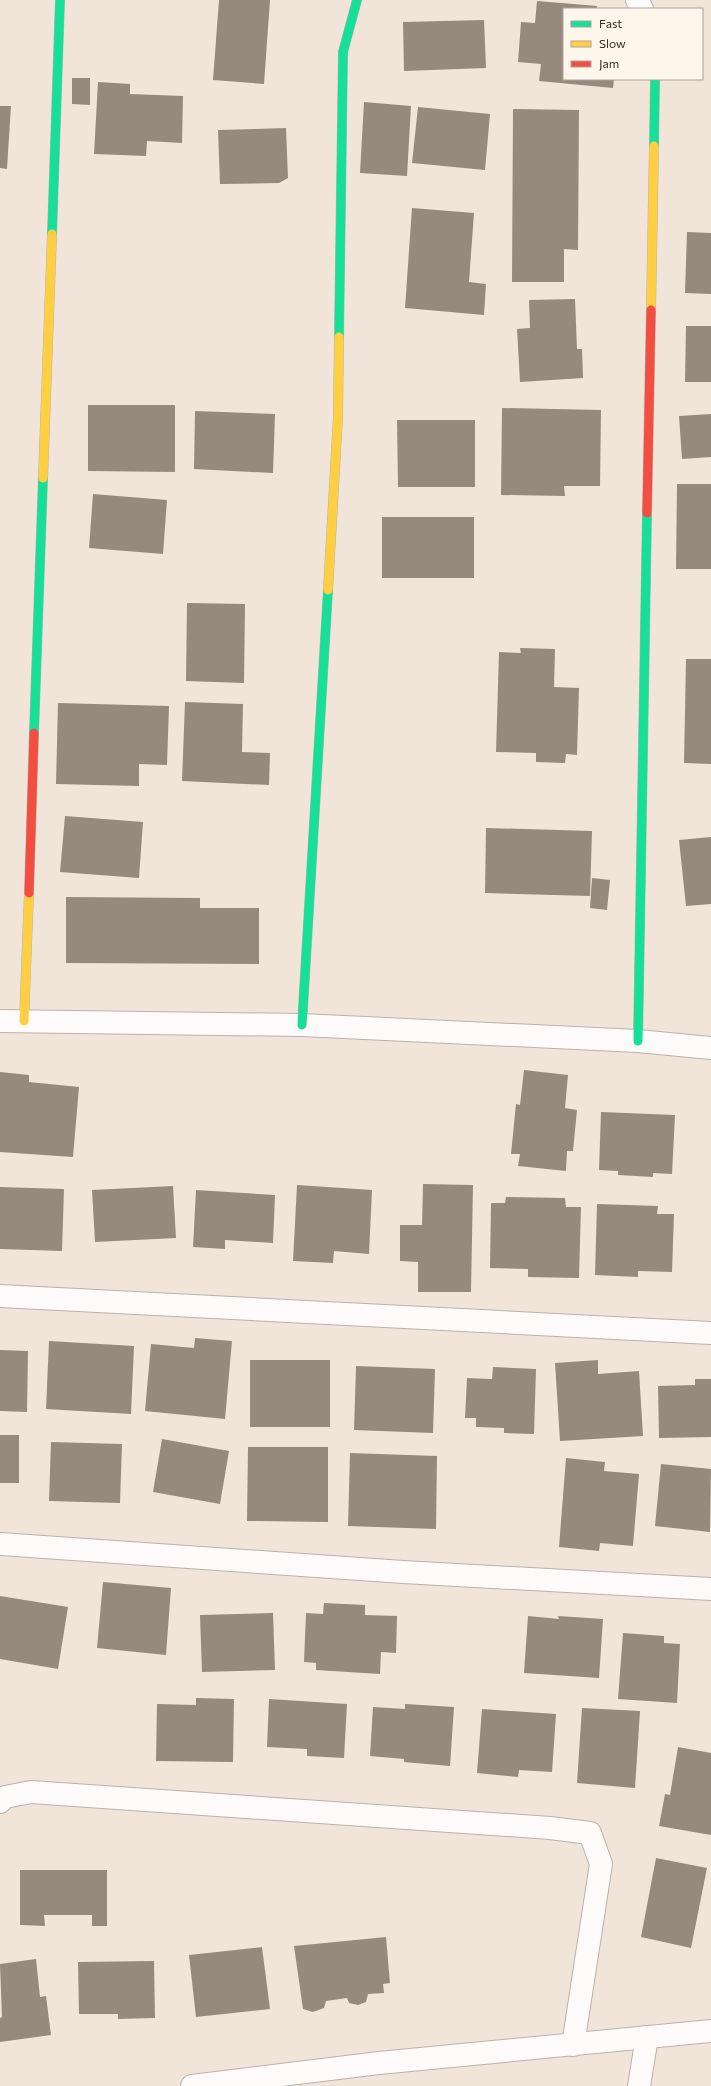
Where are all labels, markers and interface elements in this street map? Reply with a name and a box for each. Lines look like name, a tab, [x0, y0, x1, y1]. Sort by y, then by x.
legend	[563, 8, 703, 80]
text: Fast	[599, 16, 622, 30]
text: Slow	[599, 36, 626, 50]
text: Jam	[599, 56, 619, 71]

